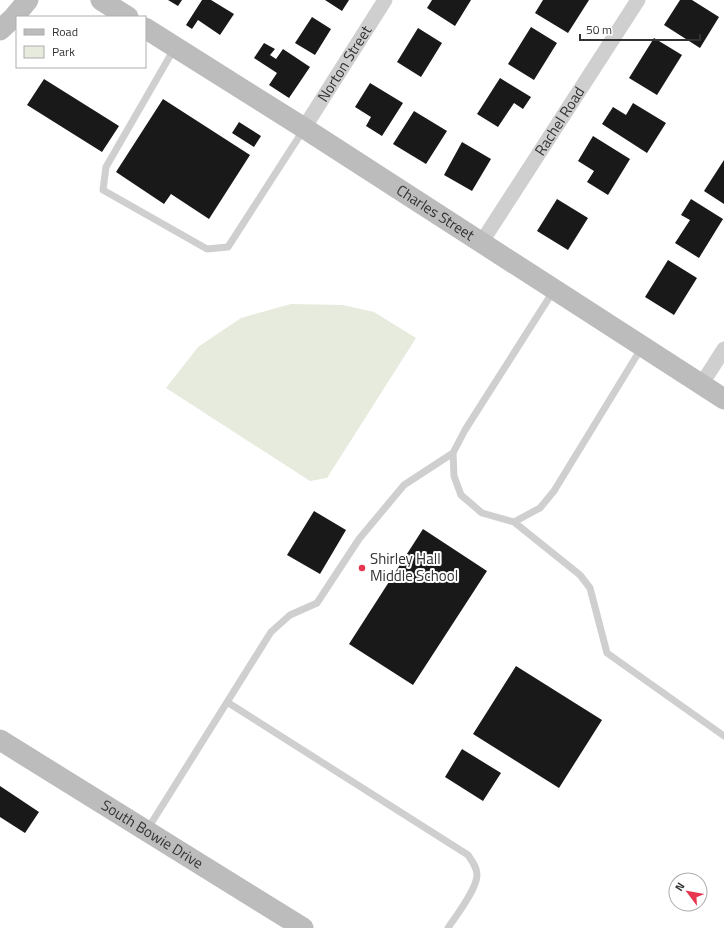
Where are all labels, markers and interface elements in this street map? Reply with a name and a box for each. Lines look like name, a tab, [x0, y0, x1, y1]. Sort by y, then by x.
legend	[16, 16, 146, 68]
scale bar	[580, 16, 700, 42]
street label: Norton Street	[311, 20, 377, 106]
text: 50 m	[586, 20, 612, 39]
text: Road	[52, 22, 78, 41]
text: Park	[52, 42, 75, 61]
street label: Rachel Road	[528, 82, 590, 160]
street label: Charles Street	[392, 178, 480, 246]
place label: Shirley Hall Middle School	[370, 547, 458, 587]
marker: Shirley Hall Middle School	[357, 563, 367, 573]
street label: South Bowie Drive	[97, 794, 208, 874]
north arrow	[668, 872, 708, 912]
text: N	[671, 879, 688, 894]

